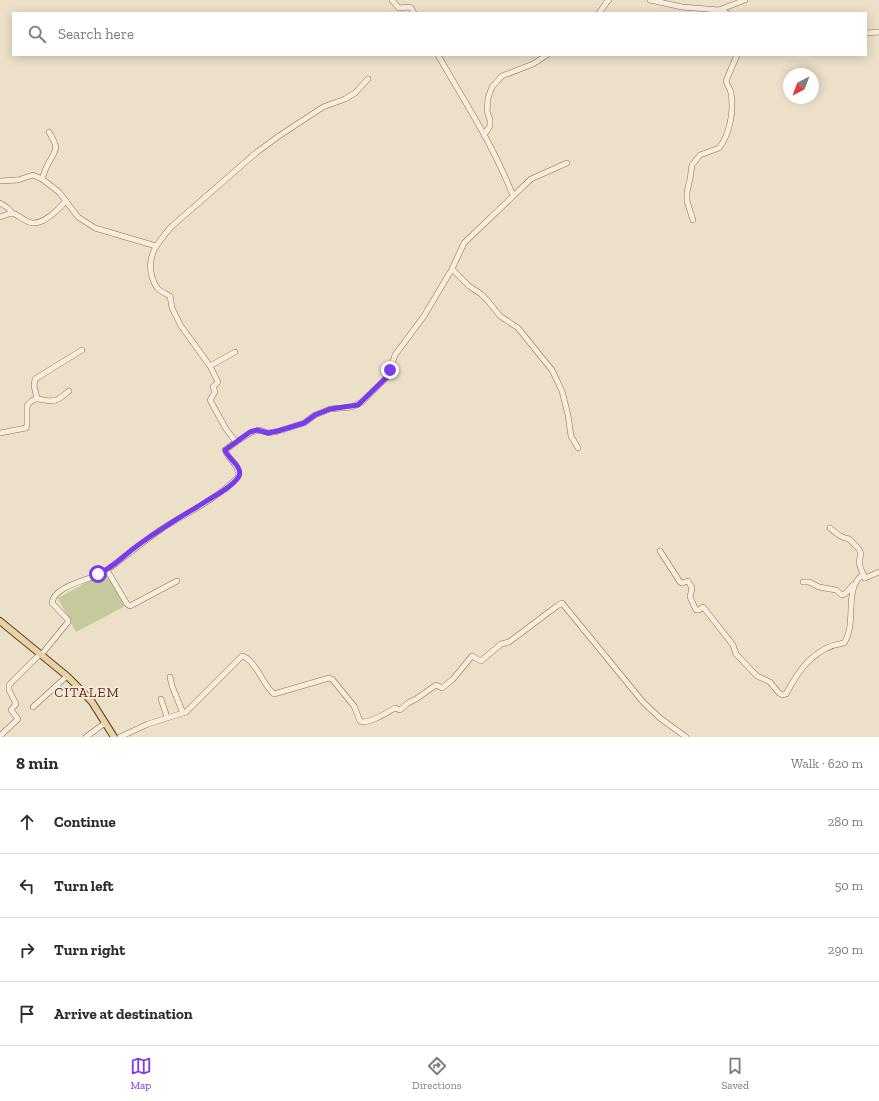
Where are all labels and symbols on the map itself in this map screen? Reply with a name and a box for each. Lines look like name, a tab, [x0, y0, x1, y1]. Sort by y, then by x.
north arrow	[783, 68, 819, 104]
route end	[381, 361, 399, 379]
route start	[89, 565, 107, 583]
district label: CITALEM	[54, 684, 120, 701]

